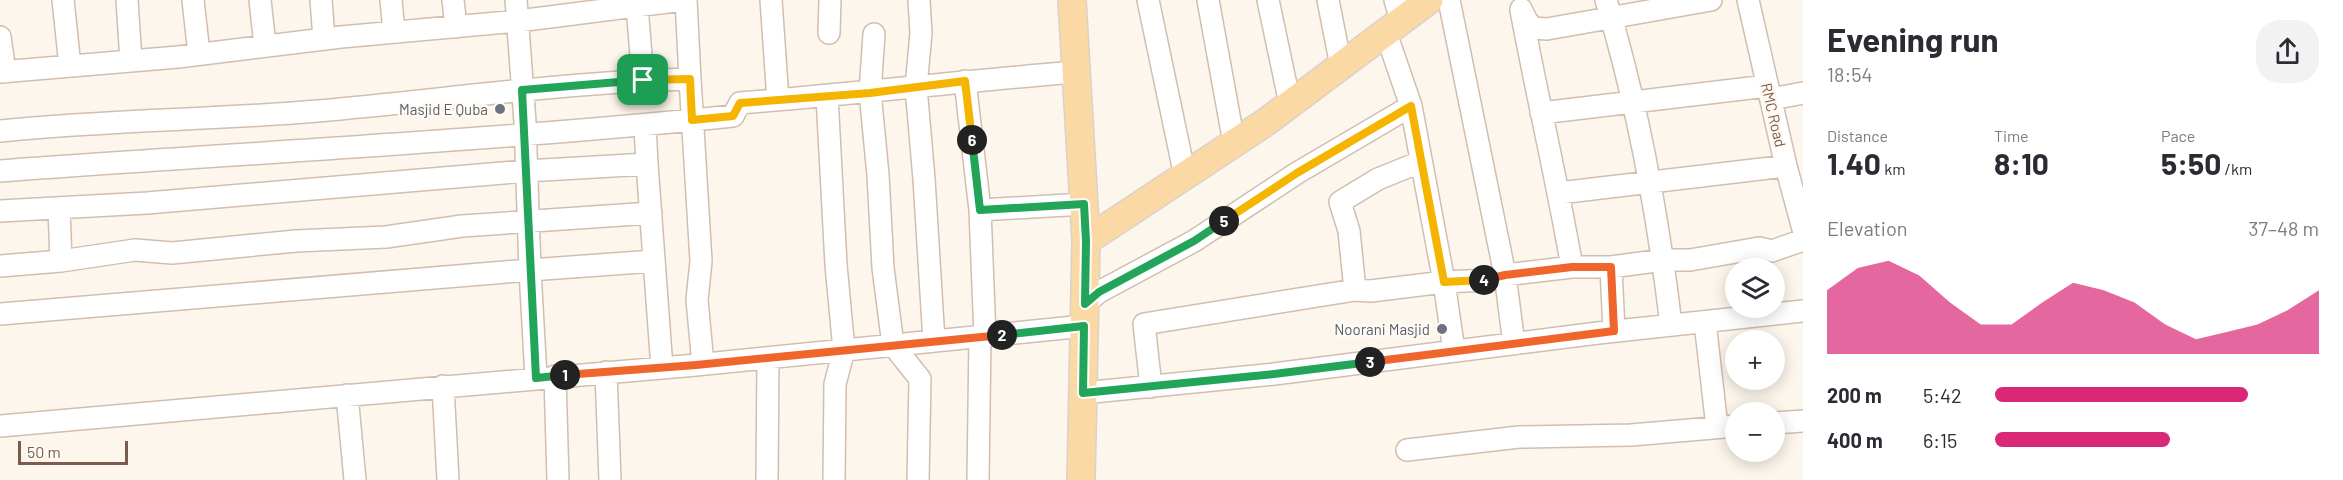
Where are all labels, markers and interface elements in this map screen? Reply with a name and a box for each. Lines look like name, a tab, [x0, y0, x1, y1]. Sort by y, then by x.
text: Evening run	[1827, 19, 1999, 59]
button: share	[2256, 20, 2319, 83]
pin	[617, 54, 668, 105]
text: 18:54	[1827, 62, 1873, 86]
icon: arrive	[626, 63, 659, 96]
street label: RMC Road	[1758, 81, 1790, 149]
place label: Masjid E Quba	[399, 100, 488, 118]
marker: Masjid E Quba	[493, 102, 507, 116]
pin: 6	[957, 125, 987, 155]
text: Distance	[1827, 126, 1888, 145]
text: Time	[1994, 126, 2029, 145]
text: Pace	[2161, 126, 2195, 145]
text: 6	[968, 130, 976, 149]
text: 1.40	[1827, 145, 1881, 181]
text: 8:10	[1994, 145, 2049, 181]
text: 5:50	[2161, 145, 2221, 181]
text: km	[1881, 159, 1905, 178]
text: /km	[2221, 159, 2252, 178]
pin: 5	[1209, 206, 1239, 236]
text: 5	[1220, 211, 1228, 230]
text: Elevation	[1827, 216, 1908, 240]
text: 37–48 m	[2248, 216, 2319, 240]
map controls	[1725, 258, 1785, 462]
button: layers	[1725, 258, 1785, 318]
pin: 4	[1469, 265, 1499, 295]
text: 4	[1479, 270, 1489, 289]
pin: 2	[987, 320, 1017, 350]
place label: Noorani Masjid	[1334, 320, 1430, 338]
marker: Noorani Masjid	[1435, 322, 1449, 336]
text: 2	[998, 325, 1006, 344]
button: +	[1725, 330, 1785, 390]
pin: 3	[1355, 347, 1385, 377]
text: 3	[1366, 352, 1374, 371]
pin: 1	[550, 360, 580, 390]
text: 1	[562, 365, 568, 384]
text: 200 m	[1827, 383, 1882, 407]
text: 5:42	[1923, 383, 1962, 407]
button: −	[1725, 402, 1785, 462]
text: 400 m	[1827, 428, 1883, 452]
text: 6:15	[1923, 428, 1957, 452]
scale bar	[18, 438, 128, 466]
text: 50 m	[27, 442, 61, 461]

